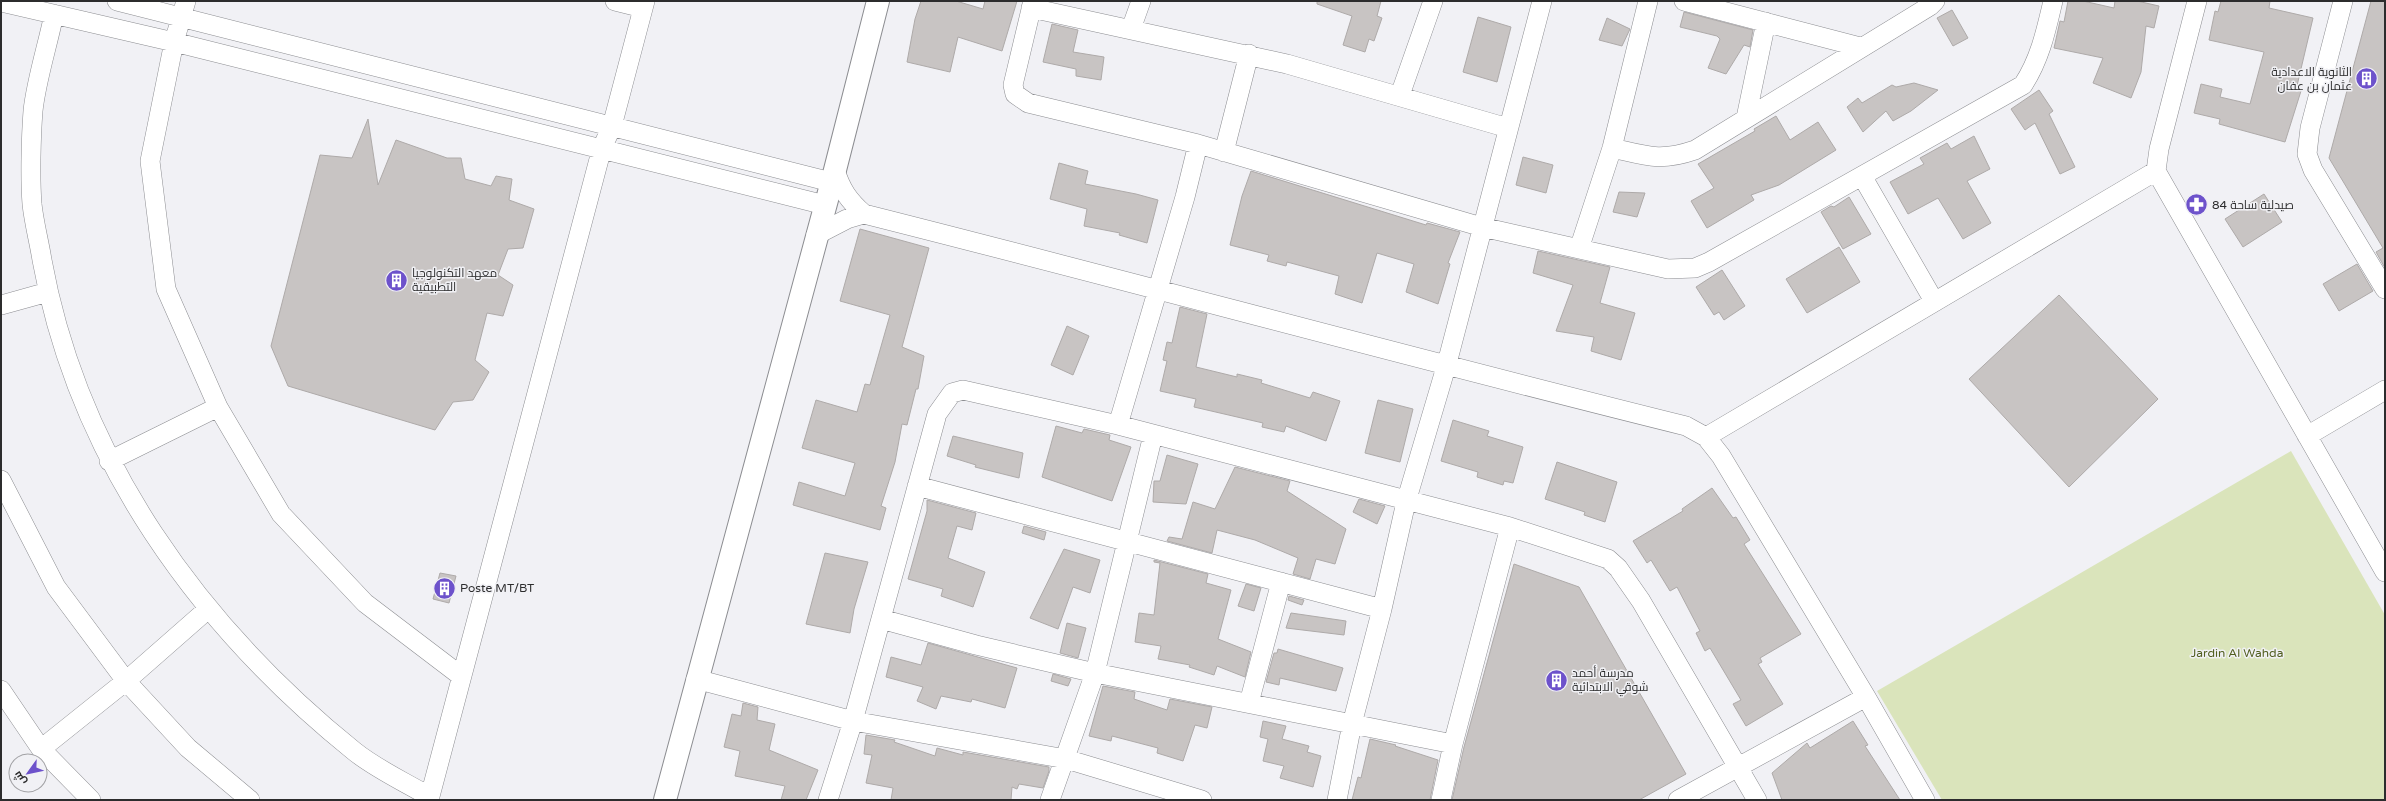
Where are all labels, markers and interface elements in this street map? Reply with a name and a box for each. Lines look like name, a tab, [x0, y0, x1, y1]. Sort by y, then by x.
place label: الثانوية الاعدادية عثمان بن عفان	[2271, 65, 2352, 93]
building icon: الثانوية الاعدادية عثمان بن عفان	[2354, 66, 2380, 92]
pharmacy icon: صيدلية ساحة 84	[2184, 192, 2210, 218]
place label: صيدلية ساحة 84	[2212, 198, 2294, 212]
place label: معهد التكنولوجيا التطبيقية	[412, 266, 497, 294]
building icon: معهد التكنولوجيا التطبيقية	[384, 267, 410, 293]
building icon: Poste MT/BT	[431, 575, 457, 601]
place label: Poste MT/BT	[460, 581, 535, 595]
park label: Jardin Al Wahda	[2191, 646, 2283, 660]
place label: مدرسة أحمد شوقي الابتدائية	[1572, 665, 1649, 697]
building icon: مدرسة أحمد شوقي الابتدائية	[1544, 667, 1570, 693]
north arrow	[8, 753, 48, 793]
text: ش	[11, 769, 29, 788]

